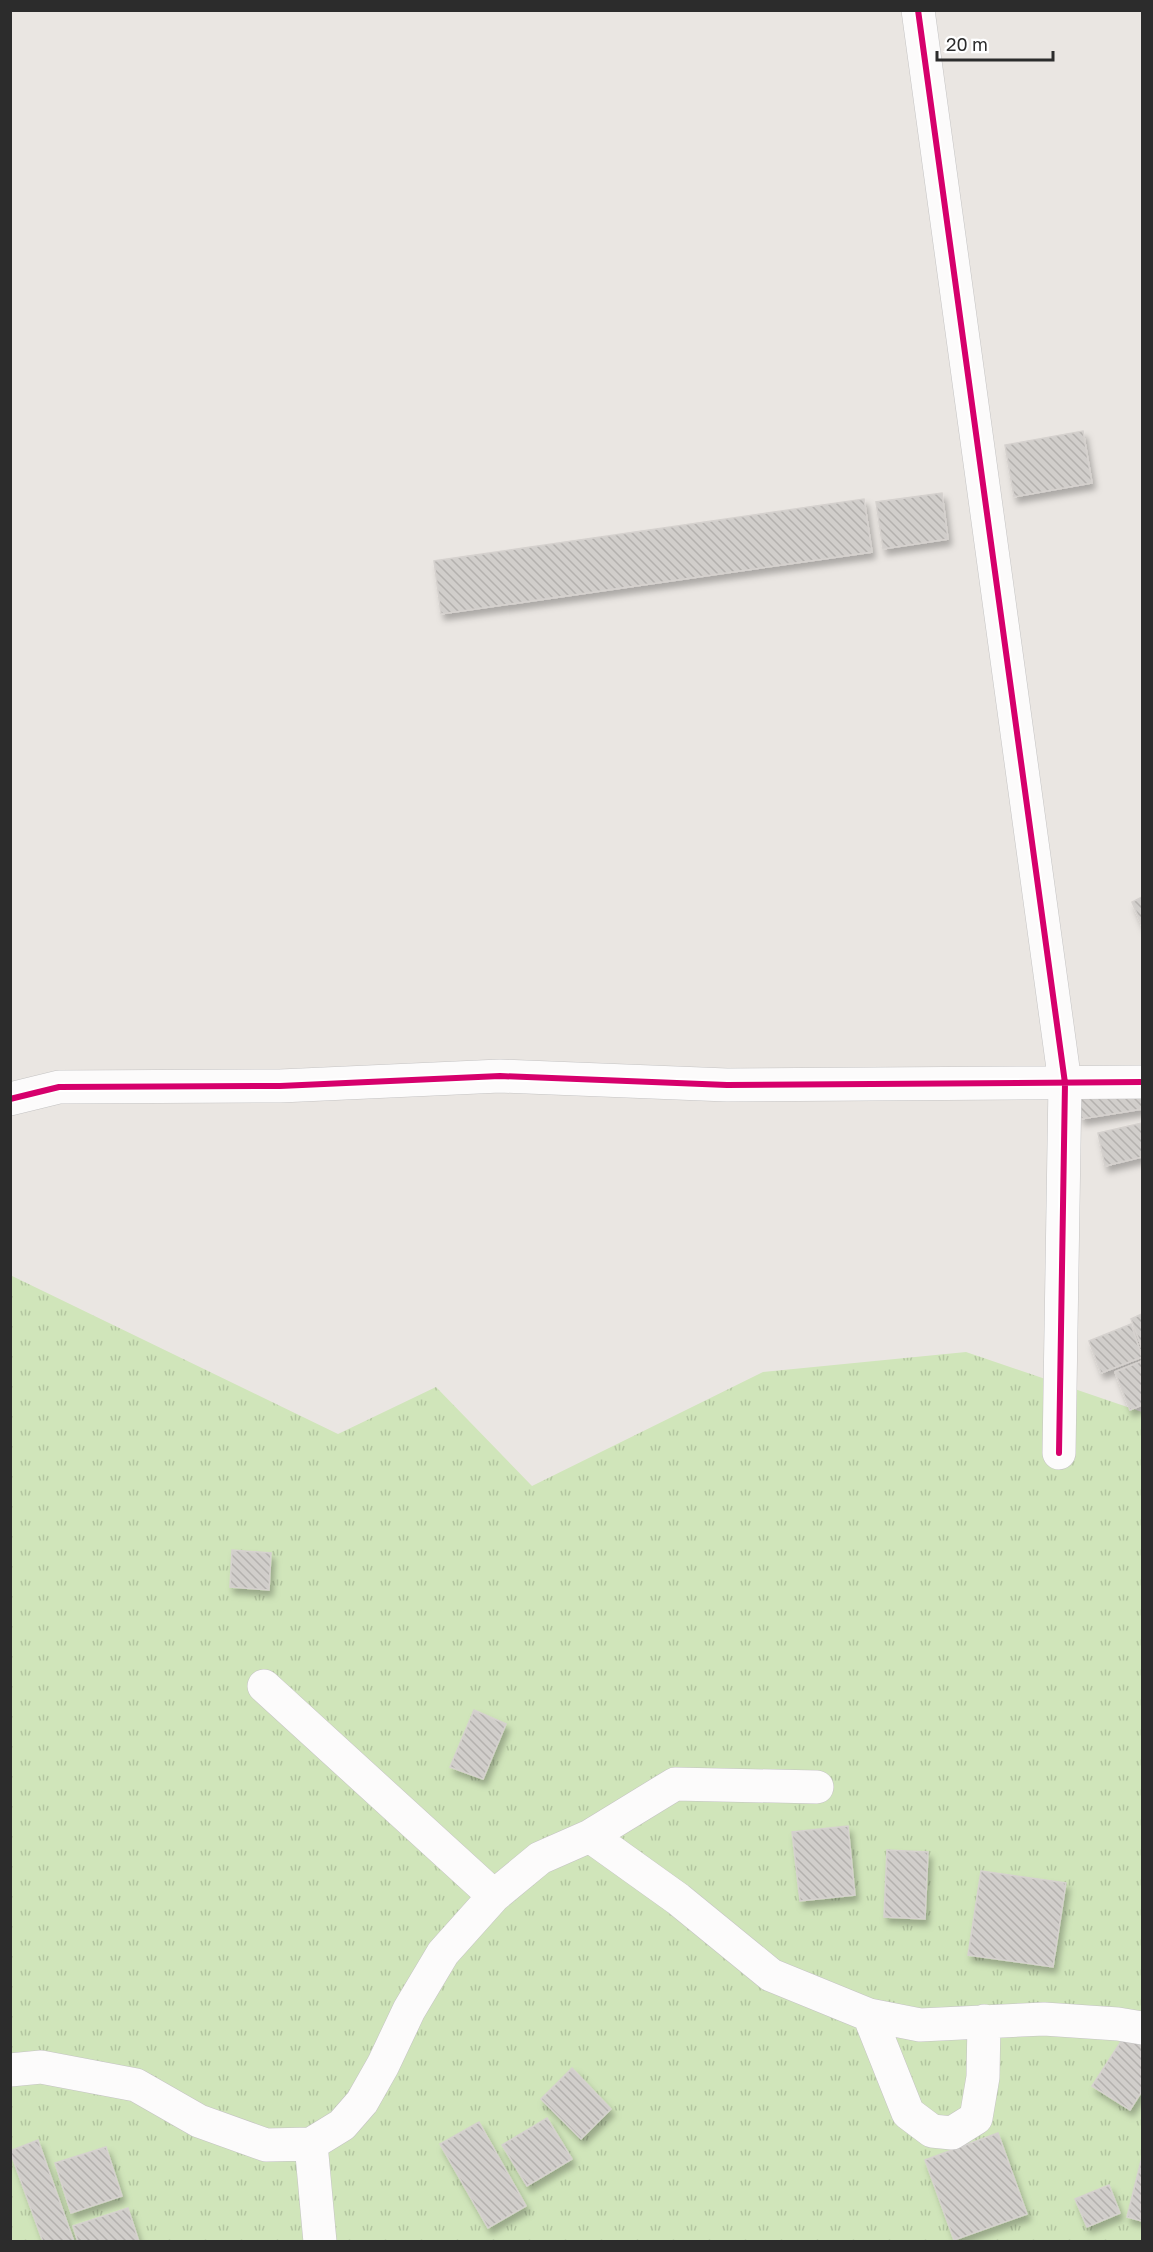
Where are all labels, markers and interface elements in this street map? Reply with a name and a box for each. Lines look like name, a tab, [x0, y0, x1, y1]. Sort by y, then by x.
scale bar	[937, 24, 1052, 62]
text: 20 m	[946, 33, 988, 55]

